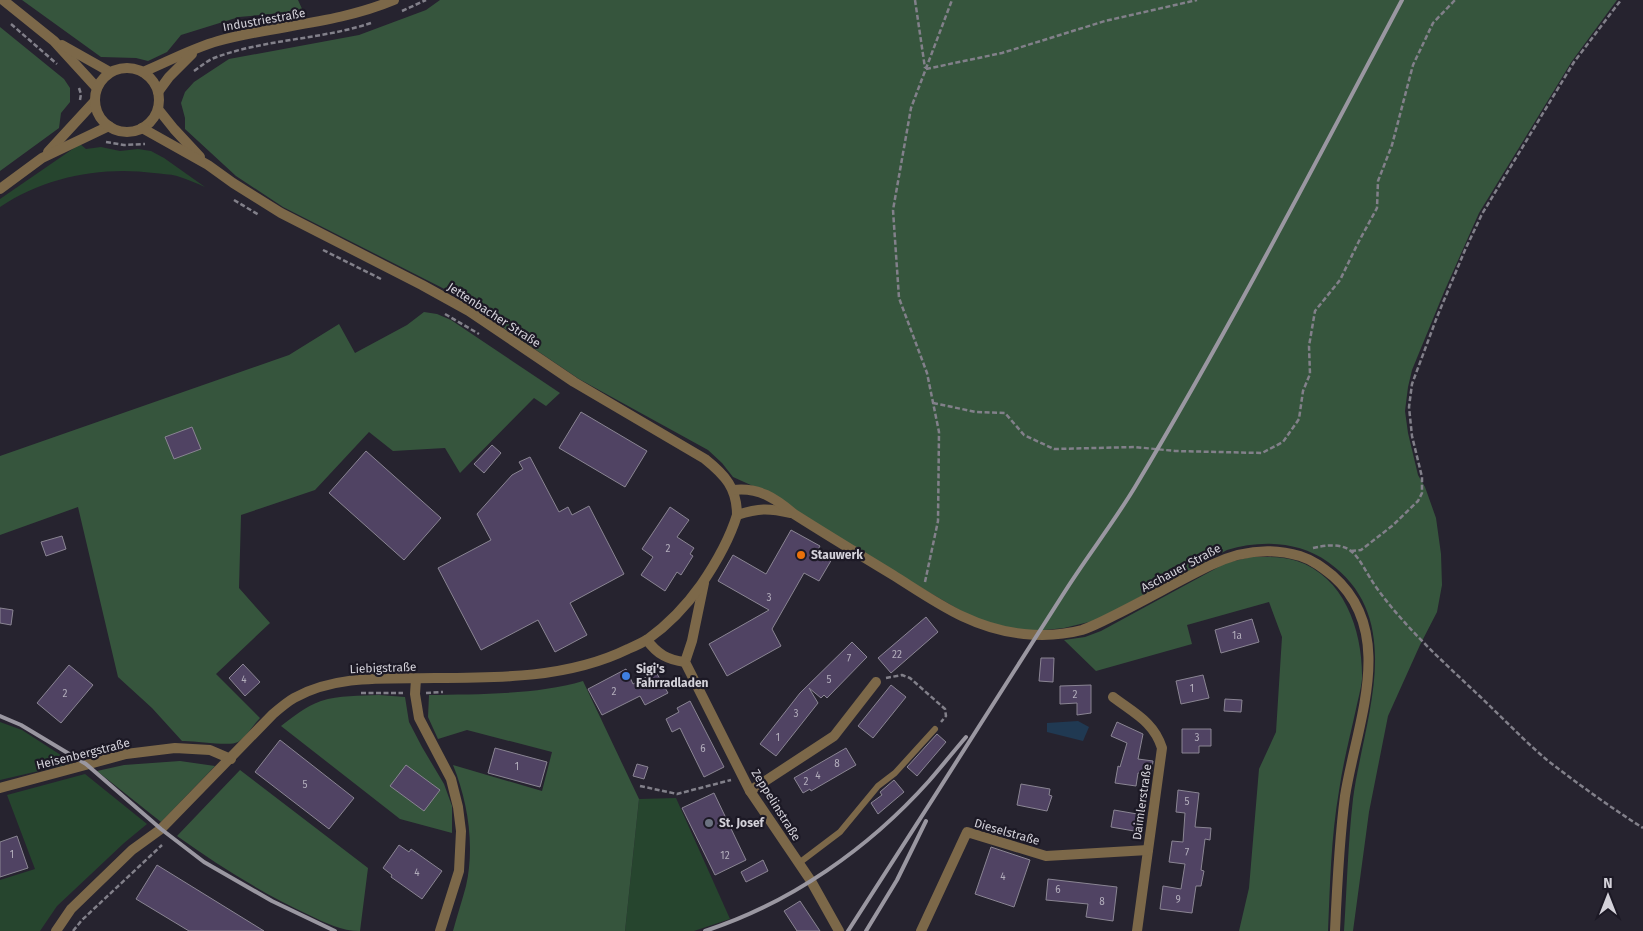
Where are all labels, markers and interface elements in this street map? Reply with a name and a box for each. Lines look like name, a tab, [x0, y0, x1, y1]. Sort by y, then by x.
street label: Industriestraße	[222, 6, 306, 34]
street label: Jettenbacher Straße	[445, 280, 543, 350]
street label: Aschauer Straße	[1139, 541, 1223, 595]
house number: 2	[666, 543, 671, 555]
place label: Stauwerk	[811, 548, 863, 562]
marker: Stauwerk	[795, 549, 807, 561]
house number: 3	[767, 592, 772, 604]
house number: 1a	[1232, 630, 1242, 642]
house number: 22	[892, 649, 902, 661]
house number: 7	[847, 653, 852, 665]
street label: Liebigstraße	[349, 660, 417, 676]
place label: Sigi's Fahrradladen	[636, 662, 709, 690]
marker: Sigi's Fahrradladen	[620, 670, 632, 682]
house number: 4	[241, 674, 247, 686]
house number: 5	[826, 674, 832, 686]
house number: 1	[1190, 683, 1194, 695]
house number: 2	[612, 686, 617, 698]
house number: 2	[63, 688, 68, 700]
house number: 2	[1073, 689, 1078, 701]
house number: 3	[794, 708, 799, 720]
house number: 1	[776, 732, 780, 744]
house number: 3	[1195, 732, 1200, 744]
street label: Heisenbergstraße	[35, 736, 131, 772]
house number: 6	[700, 743, 706, 755]
house number: 8	[834, 758, 840, 770]
house number: 1	[515, 761, 519, 773]
street label: Daimlerstraße	[1130, 763, 1154, 841]
street label: Zeppelinstraße	[748, 767, 804, 843]
house number: 4	[815, 770, 821, 782]
house number: 2	[804, 776, 809, 788]
house number: 5	[302, 779, 308, 791]
house number: 5	[1184, 796, 1190, 808]
place label: St. Josef	[719, 816, 766, 830]
street label: Dieselstraße	[973, 816, 1041, 848]
marker: St. Josef	[703, 817, 715, 829]
house number: 7	[1185, 847, 1190, 859]
house number: 1	[10, 849, 14, 861]
house number: 12	[720, 850, 730, 862]
house number: 4	[414, 867, 420, 879]
house number: 4	[1000, 871, 1006, 883]
north arrow	[1583, 871, 1633, 921]
text: N	[1603, 875, 1613, 892]
house number: 6	[1055, 884, 1061, 896]
house number: 9	[1175, 894, 1181, 906]
house number: 8	[1099, 896, 1105, 908]

